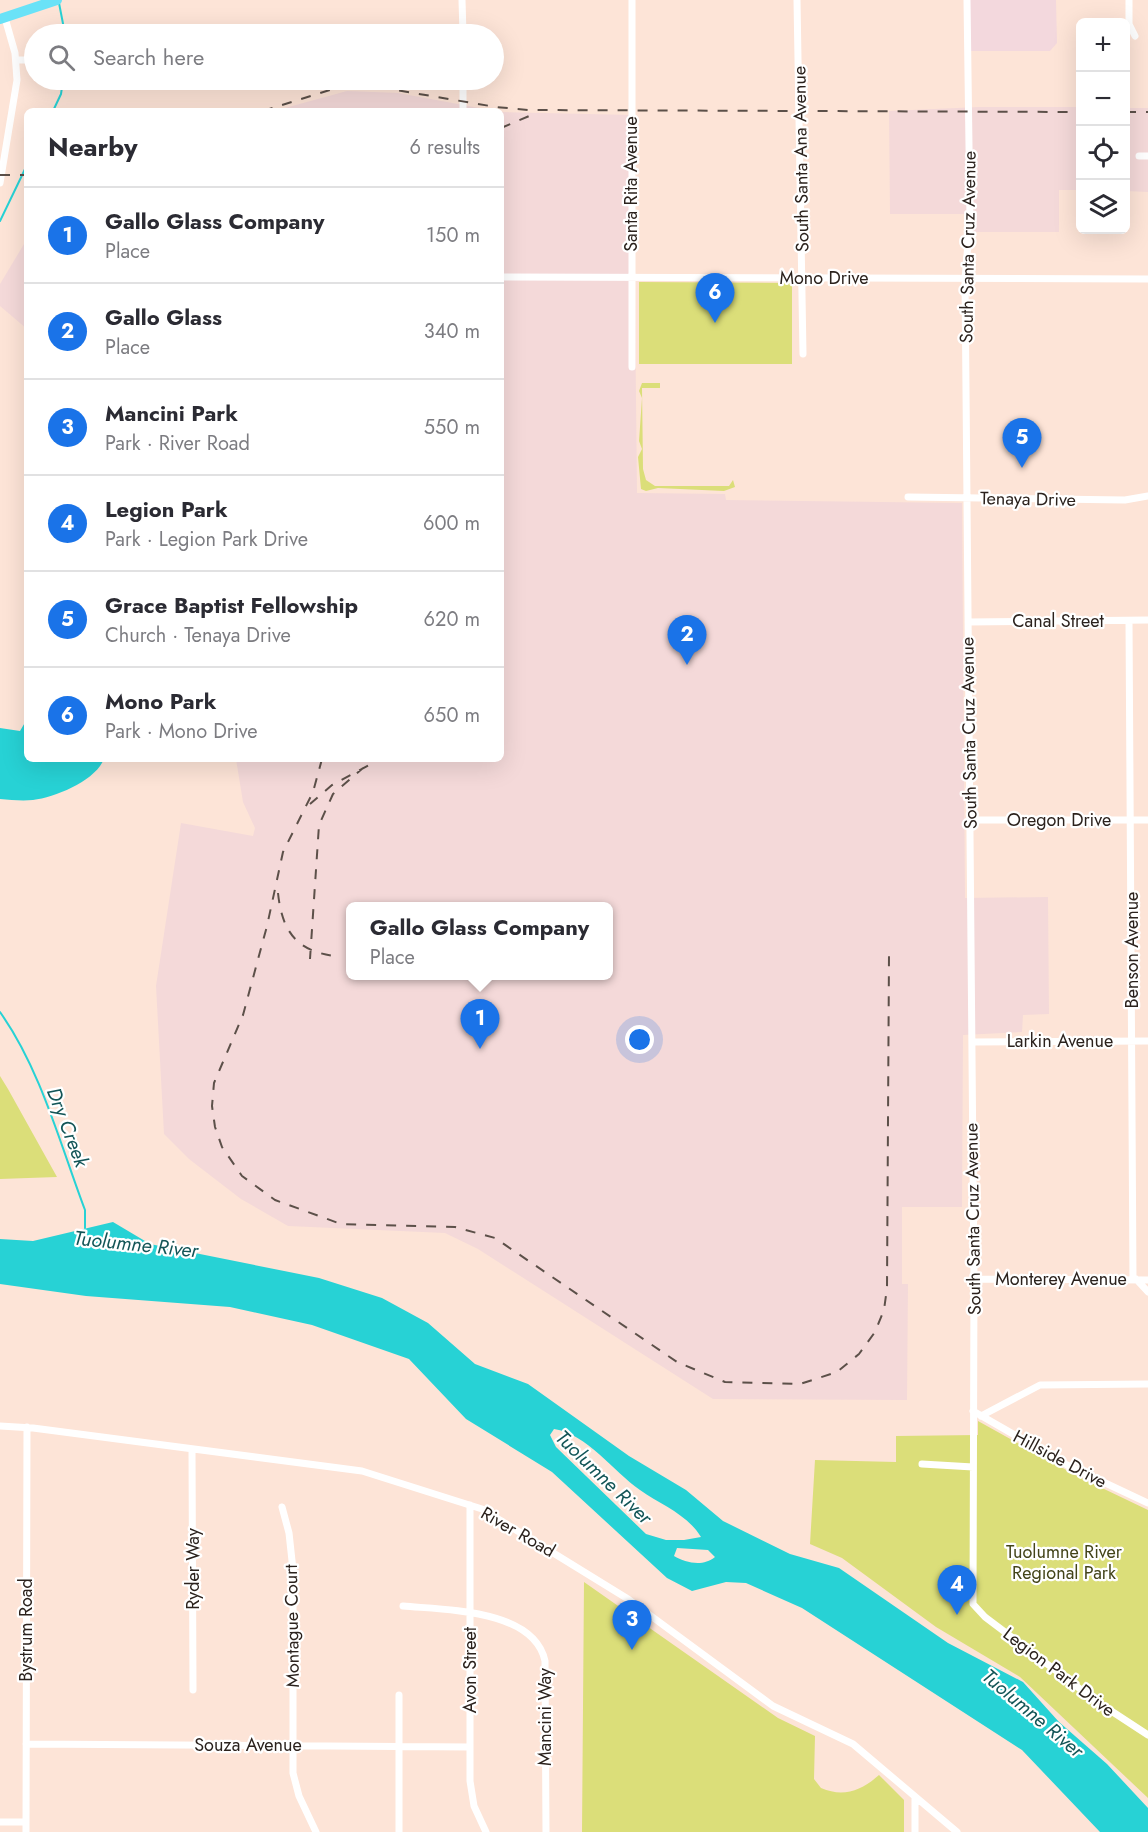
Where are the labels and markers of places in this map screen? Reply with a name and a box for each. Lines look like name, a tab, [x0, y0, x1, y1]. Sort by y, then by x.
pin: 6	[696, 274, 734, 323]
pin: 5	[1002, 418, 1042, 468]
pin: 2	[668, 616, 706, 665]
pin: 1	[460, 1000, 500, 1049]
pin: 4	[938, 1566, 976, 1615]
pin: 3	[612, 1600, 652, 1650]

